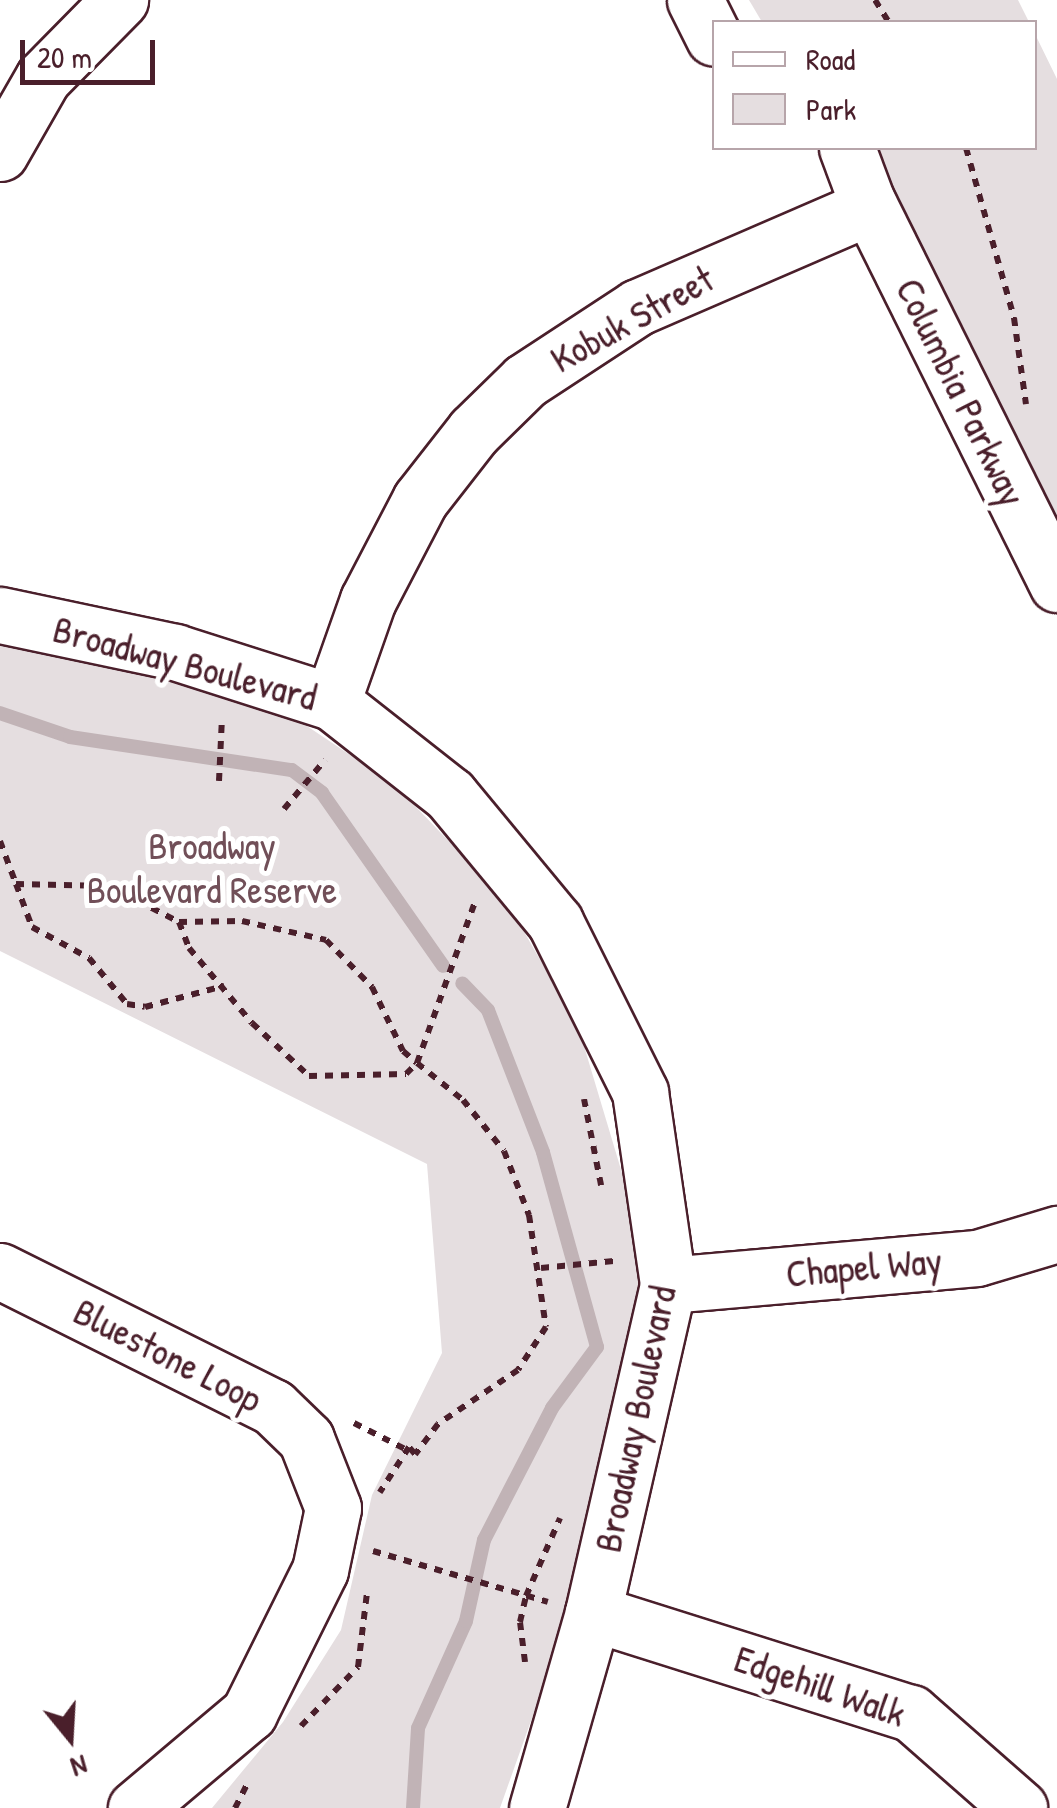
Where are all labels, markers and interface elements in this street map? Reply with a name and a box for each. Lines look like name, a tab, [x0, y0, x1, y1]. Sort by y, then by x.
scale bar	[25, 20, 160, 82]
legend	[712, 20, 1037, 150]
text: 20 m	[37, 37, 92, 77]
text: Road	[806, 39, 855, 79]
text: Park	[806, 89, 856, 129]
street label: Kobuk Street	[543, 256, 721, 382]
street label: Columbia Parkway	[886, 271, 1036, 513]
street label: Broadway Boulevard	[48, 606, 322, 720]
park label: Broadway Boulevard Reserve	[87, 823, 337, 912]
street label: Chapel Way	[784, 1237, 944, 1297]
street label: Broadway Boulevard	[585, 1282, 685, 1556]
street label: Bluestone Loop	[66, 1288, 270, 1422]
street label: Edgehill Walk	[729, 1636, 911, 1736]
north arrow	[20, 1688, 120, 1788]
text: N	[66, 1746, 92, 1787]

